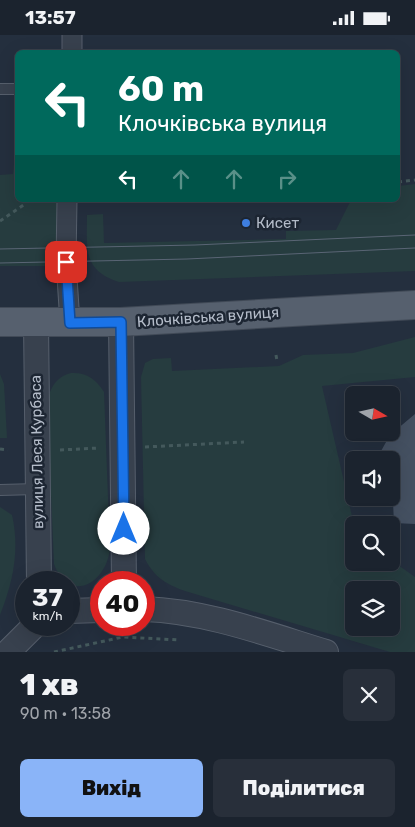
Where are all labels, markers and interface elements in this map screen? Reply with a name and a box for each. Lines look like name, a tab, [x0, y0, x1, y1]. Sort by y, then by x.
text: 13:57	[25, 6, 76, 29]
text: 60 m	[118, 68, 204, 110]
icon: left	[35, 70, 100, 135]
text: Клочківська вулиця	[118, 110, 327, 137]
icon: left	[114, 165, 142, 193]
icon: ahead	[167, 165, 195, 193]
icon: ahead	[220, 165, 248, 193]
icon: right	[273, 165, 301, 193]
place label: Кисет	[256, 214, 299, 232]
marker: Кисет	[240, 217, 252, 229]
pin	[45, 241, 87, 283]
icon: arrive	[52, 248, 80, 276]
street label: Клочківська вулиця	[136, 303, 280, 331]
street label: вулиця Леся Курбаса	[27, 375, 47, 529]
north arrow	[345, 386, 400, 441]
map controls	[345, 386, 400, 636]
button: sound	[345, 451, 400, 506]
position arrow	[97, 502, 149, 554]
button: search	[345, 516, 400, 571]
speed limit sign: 40	[90, 571, 155, 636]
button: layers	[345, 581, 400, 636]
text: 37	[32, 583, 63, 612]
text: km/h	[33, 609, 62, 623]
text: 1 хв	[20, 667, 79, 703]
button: close	[343, 669, 395, 721]
text: 90 m · 13:58	[20, 704, 111, 723]
button: Вихід	[20, 759, 203, 817]
button: Поділитися	[213, 759, 395, 817]

